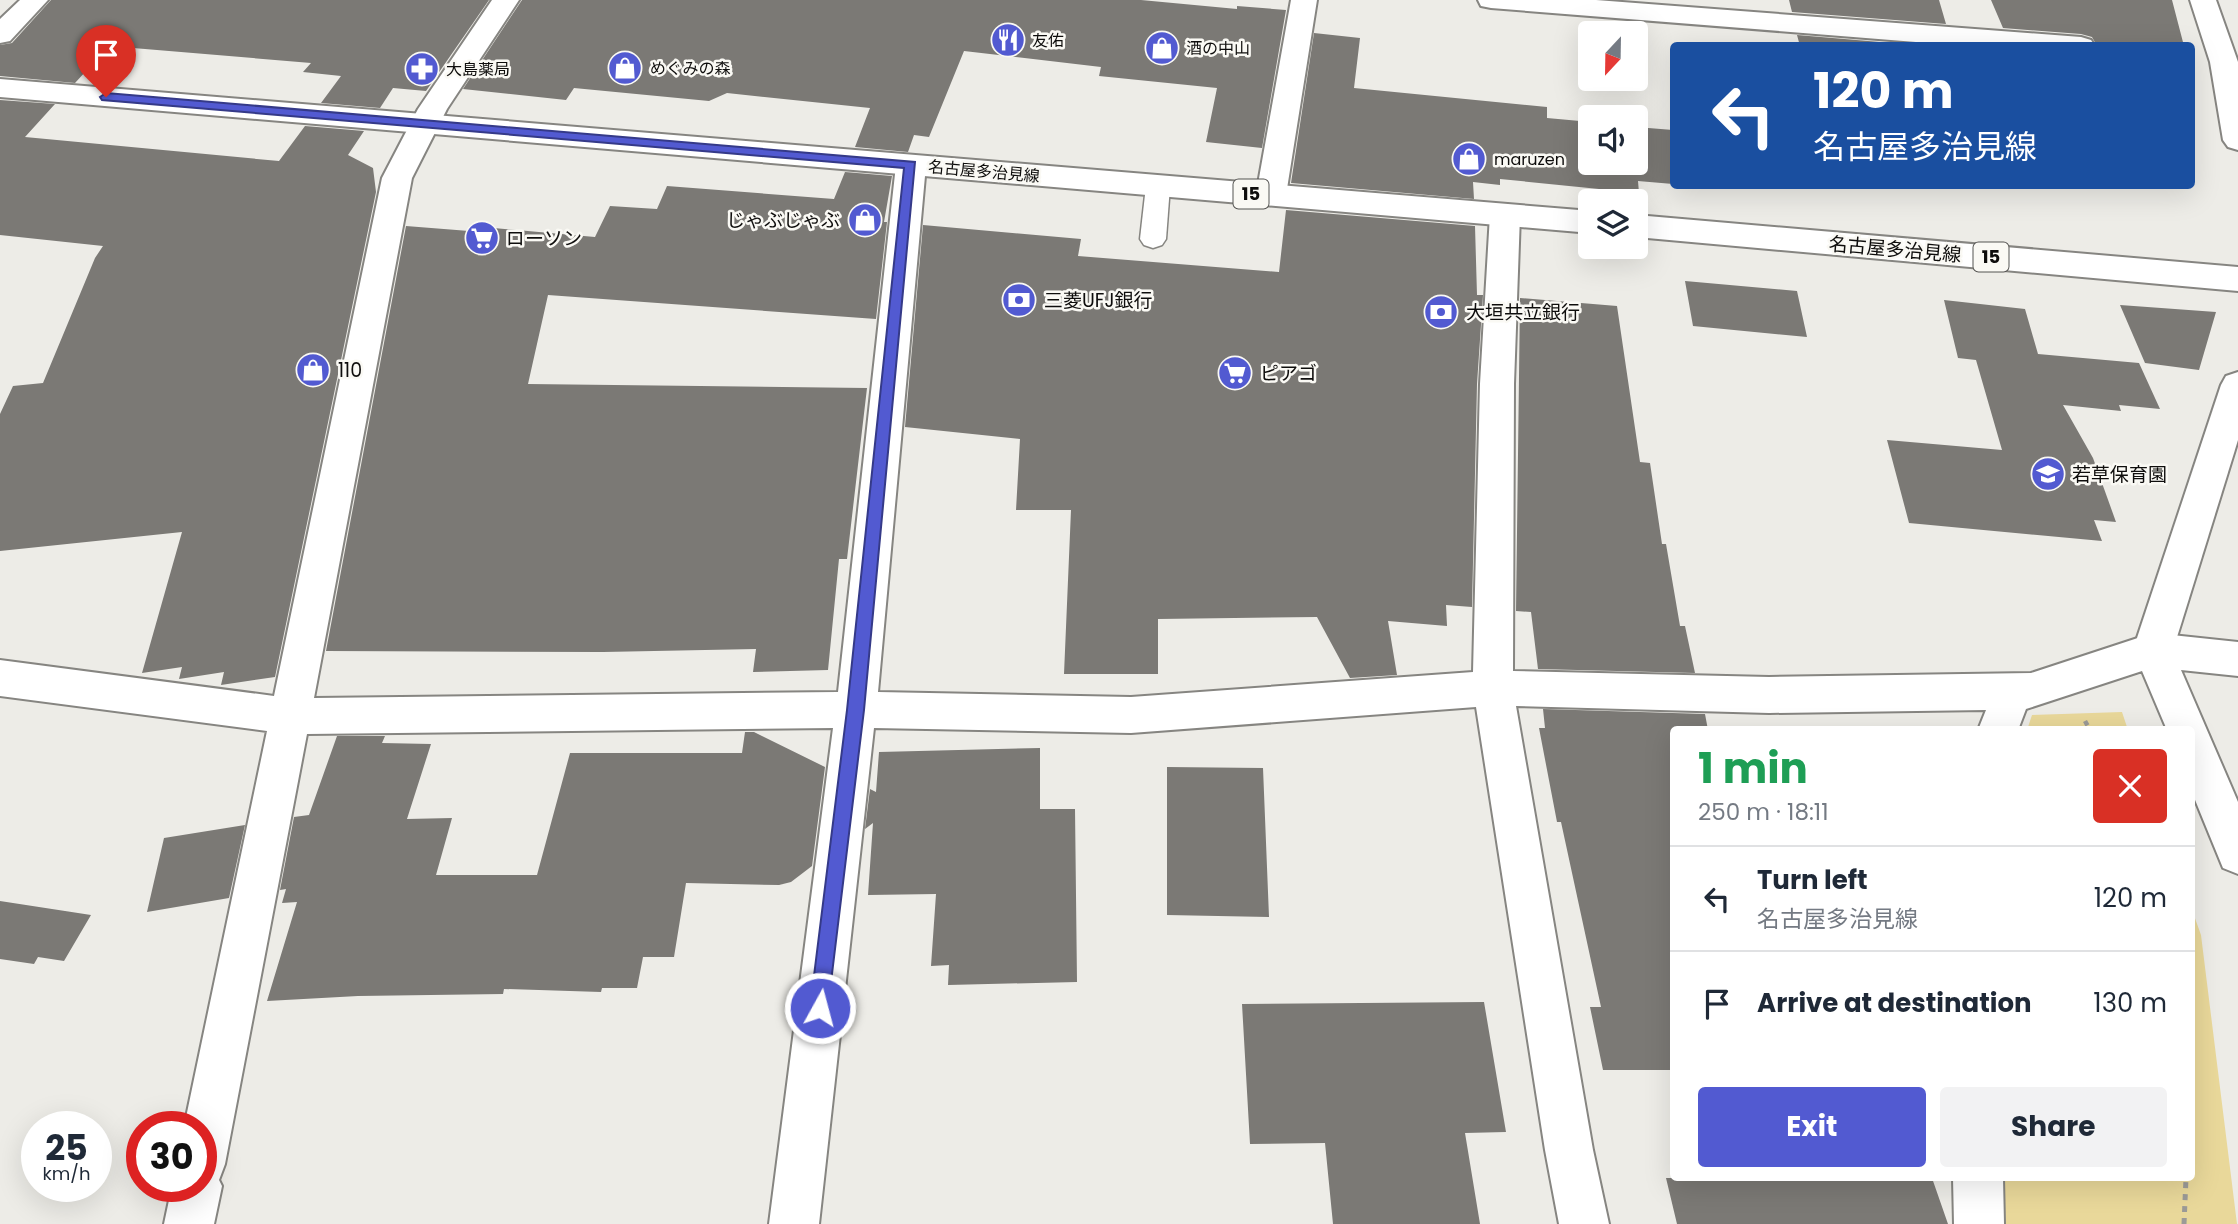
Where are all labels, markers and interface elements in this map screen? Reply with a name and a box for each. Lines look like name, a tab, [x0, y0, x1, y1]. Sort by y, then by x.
restaurant icon: 友佑	[989, 21, 1027, 59]
north arrow	[1578, 21, 1648, 91]
map controls	[1578, 21, 1648, 259]
pin	[76, 25, 136, 97]
place label: 友佑	[1032, 29, 1064, 52]
shop icon: 酒の中山	[1143, 29, 1181, 67]
icon: arrive	[87, 36, 125, 74]
place label: 酒の中山	[1186, 37, 1250, 60]
shop icon: めぐみの森	[606, 49, 644, 87]
pharmacy icon: 大島薬局	[403, 50, 441, 88]
place label: めぐみの森	[650, 57, 730, 80]
text: 120 m	[1813, 57, 1954, 125]
place label: 大島薬局	[446, 58, 510, 81]
icon: left	[1698, 70, 1789, 161]
button: sound	[1578, 105, 1648, 175]
text: 名古屋多治見線	[1813, 124, 2037, 169]
shop icon: maruzen	[1450, 140, 1488, 178]
place label: maruzen	[1494, 148, 1565, 171]
street label: 名古屋多治見線	[927, 155, 1041, 188]
road number: 15	[1234, 180, 1268, 209]
button: layers	[1578, 189, 1648, 259]
shop icon: じゃぶじゃぶ	[846, 201, 884, 239]
place label: じゃぶじゃぶ	[726, 207, 840, 234]
supermarket icon: ローソン	[463, 219, 501, 257]
place label: ローソン	[506, 225, 582, 252]
street label: 名古屋多治見線	[1828, 230, 1962, 269]
road number: 15	[1974, 243, 2008, 272]
bank icon: 三菱UFJ銀行	[1000, 281, 1038, 319]
place label: 三菱UFJ銀行	[1044, 287, 1152, 314]
bank icon: 大垣共立銀行	[1422, 293, 1460, 331]
place label: 大垣共立銀行	[1466, 299, 1580, 326]
shop icon: 110	[294, 351, 332, 389]
supermarket icon: ピアゴ	[1216, 354, 1254, 392]
place label: 110	[338, 357, 362, 384]
place label: ピアゴ	[1260, 360, 1317, 387]
school or university icon: 若草保育園	[2029, 455, 2067, 493]
place label: 若草保育園	[2072, 461, 2167, 488]
text: 1 min	[1698, 739, 1808, 798]
button: close	[2093, 749, 2167, 823]
text: 250 m · 18:11	[1698, 796, 1829, 828]
text: Turn left	[1757, 862, 1868, 898]
icon: left	[1698, 880, 1736, 918]
text: 120 m	[2094, 880, 2167, 916]
text: 名古屋多治見線	[1757, 903, 1918, 935]
position arrow	[783, 971, 857, 1045]
icon: arrive	[1698, 985, 1736, 1023]
text: Arrive at destination	[1757, 985, 2032, 1021]
text: 130 m	[2093, 985, 2167, 1021]
button: Exit	[1698, 1087, 1926, 1167]
button: Share	[1940, 1087, 2167, 1167]
speed limit sign: 30	[126, 1111, 217, 1202]
text: 25	[45, 1123, 88, 1172]
text: km/h	[43, 1161, 90, 1186]

